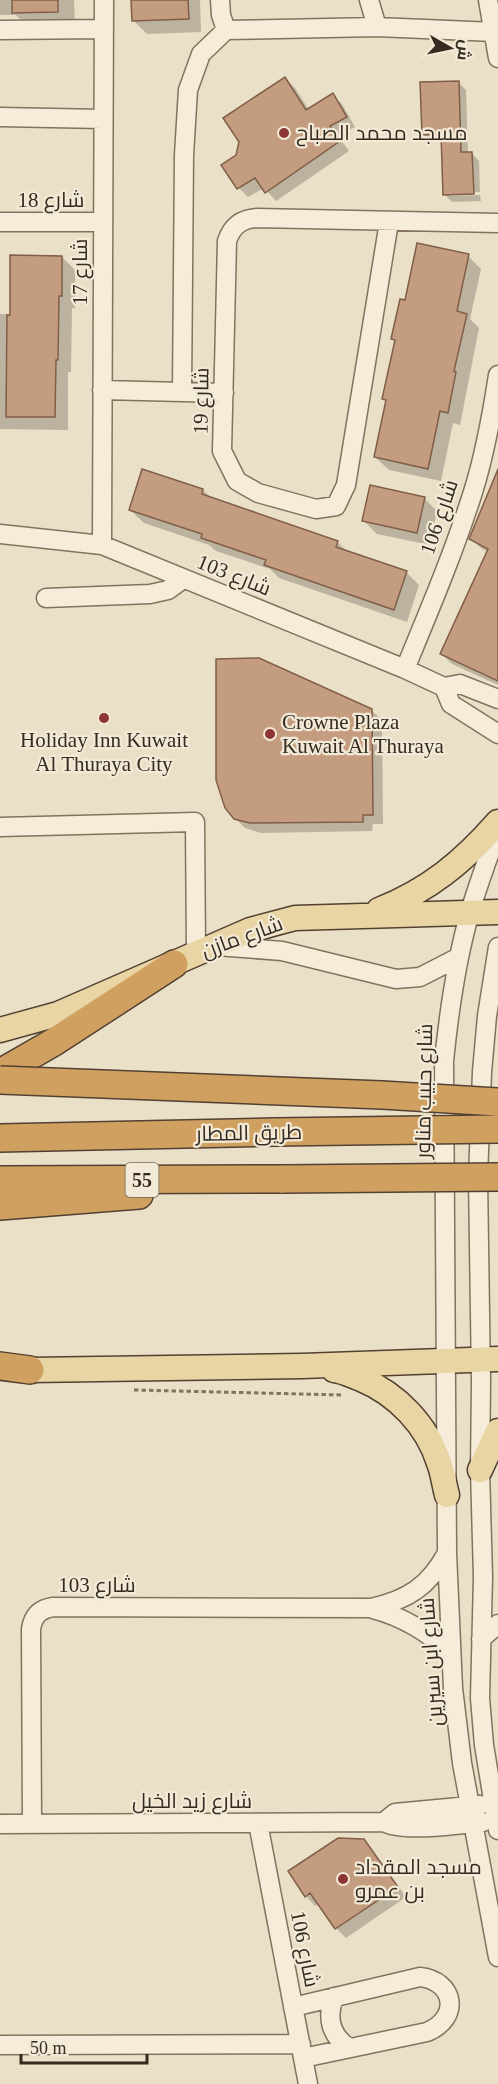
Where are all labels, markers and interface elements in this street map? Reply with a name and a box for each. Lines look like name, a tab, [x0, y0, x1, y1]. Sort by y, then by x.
north arrow	[420, 18, 480, 78]
text: ش	[453, 39, 474, 62]
place label: مسجد محمد الصباح	[296, 121, 467, 147]
marker: مسجد محمد الصباح	[277, 126, 291, 140]
street label: شارع 18	[18, 188, 84, 214]
street label: شارع 17	[68, 239, 94, 305]
street label: شارع 19	[188, 367, 216, 435]
street label: شارع 106	[415, 476, 465, 558]
street label: شارع 103	[193, 549, 274, 602]
place label: Crowne Plaza Kuwait Al Thuraya	[282, 710, 444, 758]
marker: Holiday Inn Kuwait Al Thuraya City	[97, 711, 111, 725]
marker: Crowne Plaza Kuwait Al Thuraya	[263, 727, 277, 741]
place label: Holiday Inn Kuwait Al Thuraya City	[20, 728, 188, 776]
street label: شارع مازن	[198, 911, 287, 965]
street label: شارع حبيب مناور	[411, 1023, 439, 1160]
street label: طريق المطار	[195, 1120, 302, 1147]
road number: 55	[126, 1163, 158, 1197]
street label: شارع 103	[58, 1573, 136, 1599]
street label: شارع ابن سيرين	[415, 1597, 449, 1727]
street label: شارع زيد الخيل	[132, 1789, 252, 1815]
place label: مسجد المقداد بن عمرو	[355, 1855, 482, 1904]
marker: مسجد المقداد بن عمرو	[336, 1872, 350, 1886]
street label: شارع 106	[284, 1909, 324, 1990]
scale bar	[21, 2027, 147, 2065]
text: 50 m	[30, 2038, 67, 2058]

